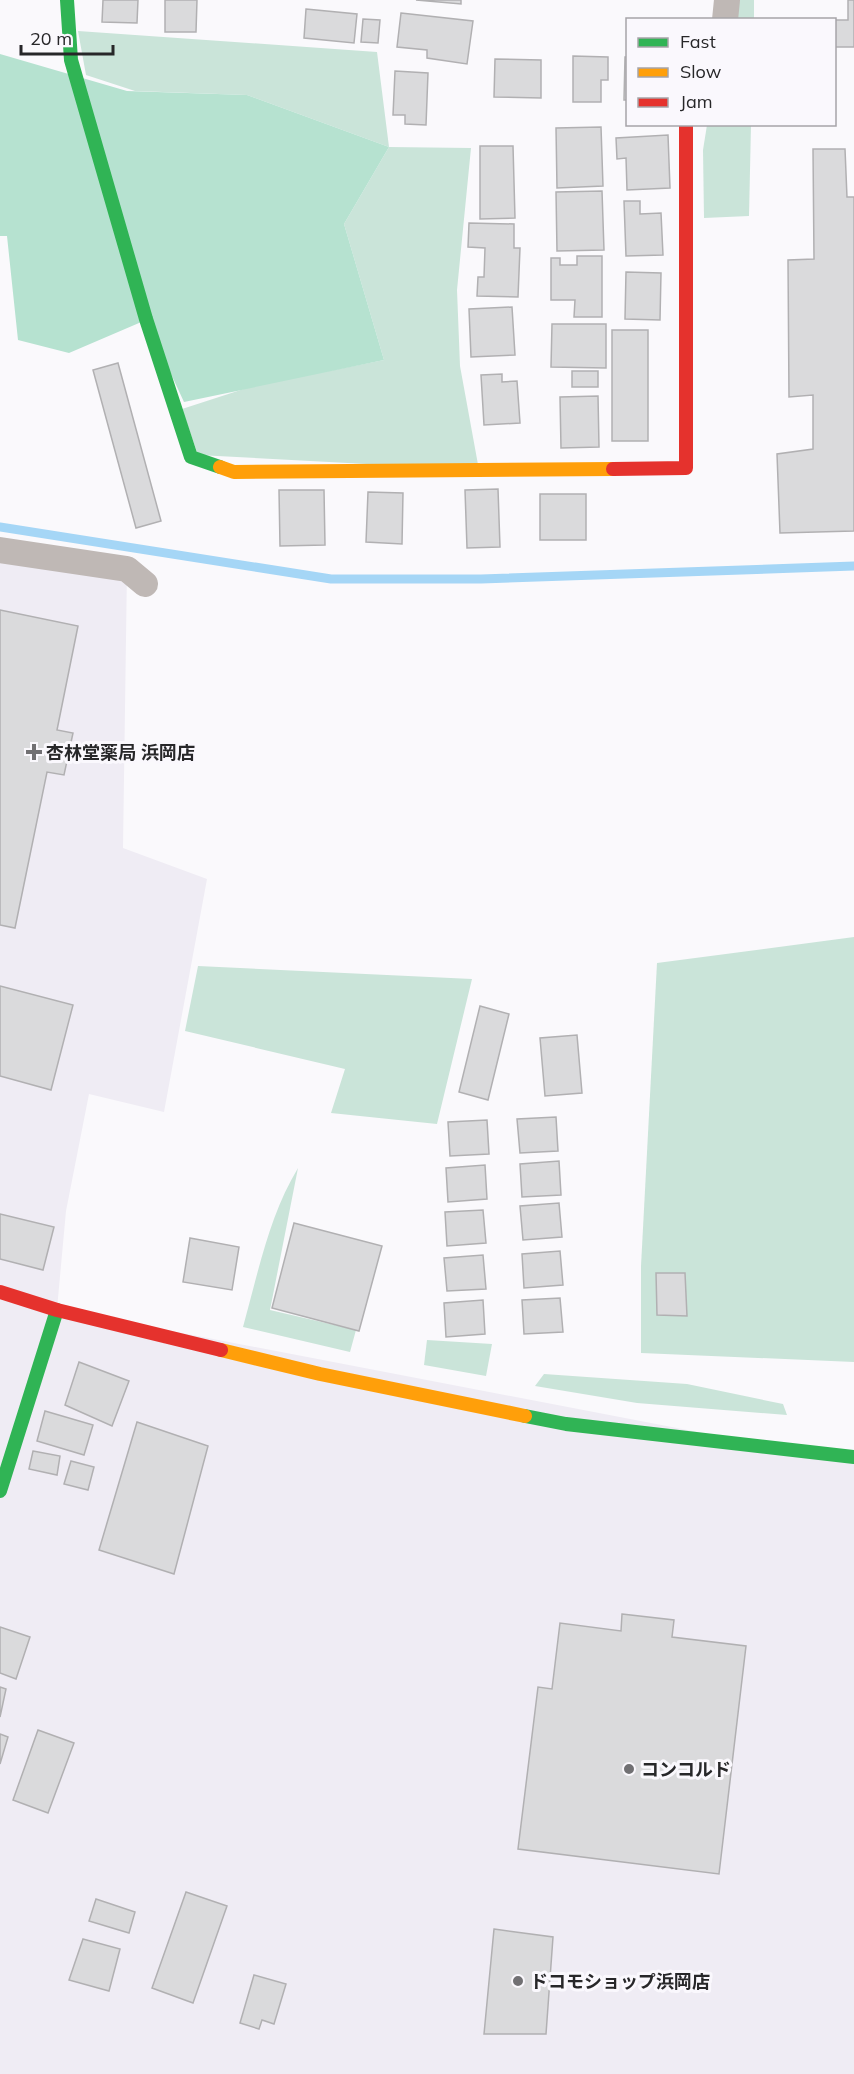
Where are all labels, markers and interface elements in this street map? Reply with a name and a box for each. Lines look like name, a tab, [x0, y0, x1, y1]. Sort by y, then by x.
scale bar	[21, 18, 112, 56]
legend	[626, 18, 836, 126]
text: 20 m	[30, 27, 72, 50]
text: Fast	[680, 30, 716, 53]
text: Slow	[680, 60, 722, 83]
text: Jam	[680, 90, 713, 113]
place label: 杏林堂薬局 浜岡店	[46, 741, 195, 764]
marker: 杏林堂薬局 浜岡店	[27, 745, 41, 759]
place label: コンコルド	[641, 1758, 731, 1781]
marker: コンコルド	[622, 1762, 636, 1776]
place label: ドコモショップ浜岡店	[530, 1970, 710, 1993]
marker: ドコモショップ浜岡店	[511, 1974, 525, 1988]

